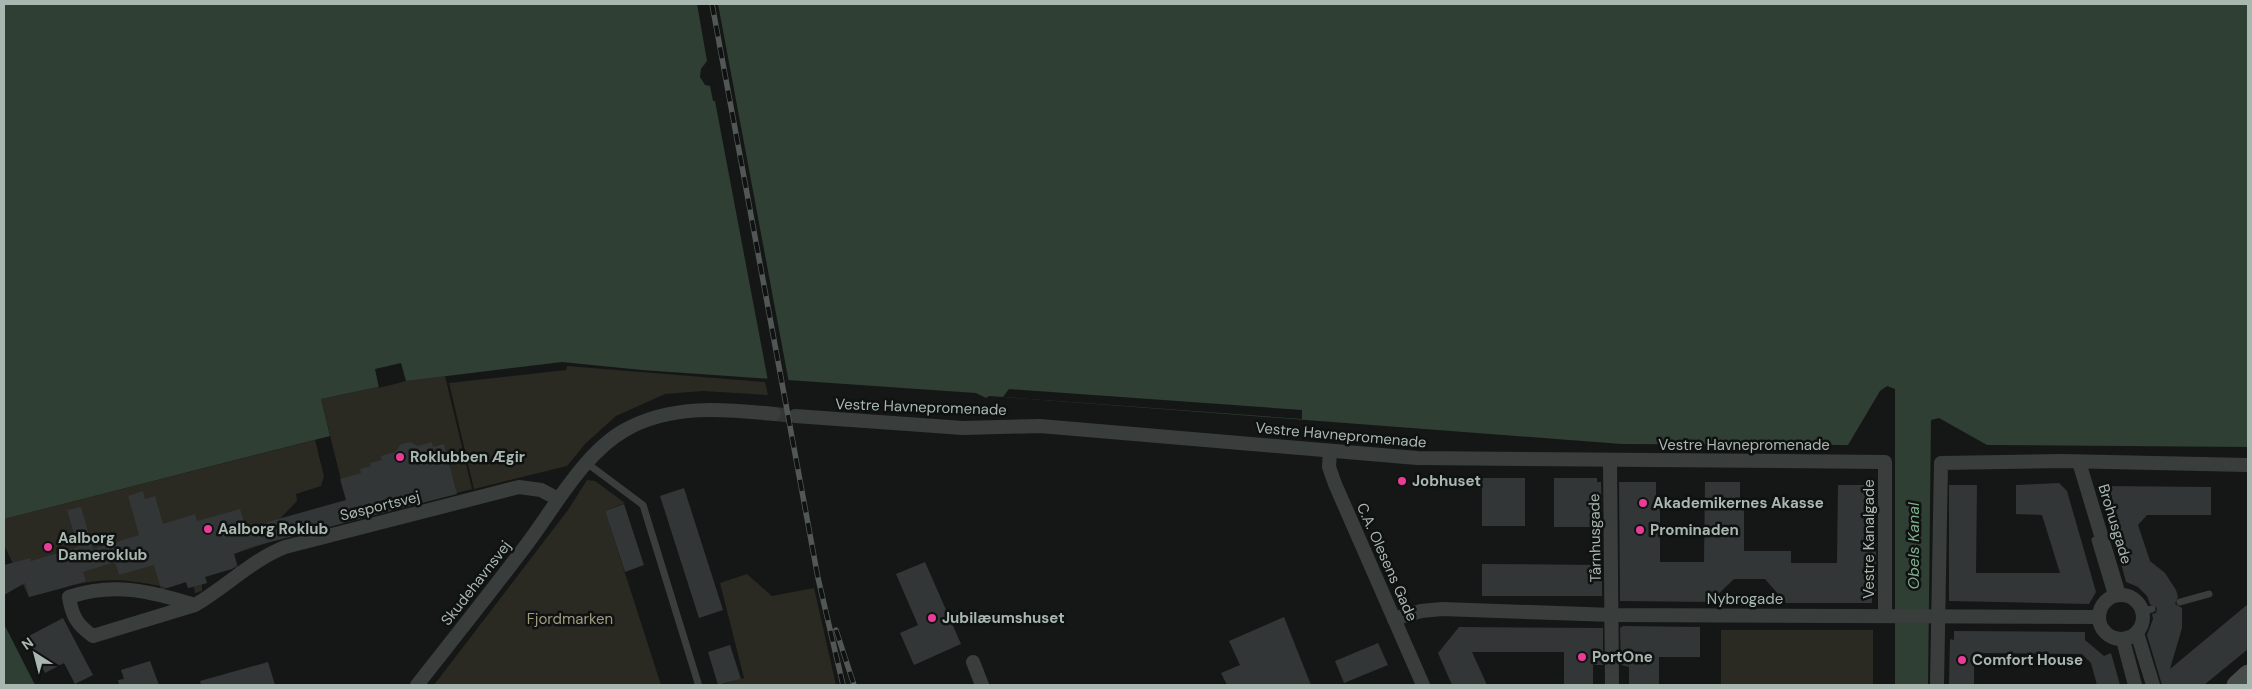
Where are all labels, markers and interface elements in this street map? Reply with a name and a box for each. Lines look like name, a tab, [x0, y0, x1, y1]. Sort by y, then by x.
street label: Vestre Havnepromenade	[835, 394, 1007, 420]
street label: Vestre Havnepromenade	[1255, 418, 1427, 452]
street label: Vestre Havnepromenade	[1658, 435, 1830, 455]
place label: Roklubben Ægir	[410, 447, 525, 467]
marker: Roklubben Ægir	[394, 451, 406, 463]
place label: Jobhuset	[1412, 471, 1481, 491]
marker: Jobhuset	[1396, 475, 1408, 487]
street label: Vestre Kanalgade	[1859, 479, 1879, 599]
street label: Brohusgade	[2093, 482, 2137, 566]
street label: Søsportsvej	[338, 486, 422, 526]
street label: Tårnhusgade	[1584, 493, 1606, 583]
place label: Akademikernes Akasse	[1653, 493, 1824, 513]
marker: Akademikernes Akasse	[1637, 497, 1649, 509]
street label: C.A. Olesens Gade	[1352, 500, 1422, 624]
water label: Obels Kanal	[1903, 502, 1924, 590]
place label: Aalborg Roklub	[218, 519, 329, 539]
place label: Prominaden	[1650, 520, 1739, 540]
marker: Aalborg Roklub	[202, 523, 214, 535]
marker: Prominaden	[1634, 524, 1646, 536]
place label: Aalborg Dameroklub	[58, 528, 148, 565]
street label: Skudehavnsvej	[437, 536, 515, 630]
marker: Aalborg Dameroklub	[42, 541, 54, 553]
street label: Nybrogade	[1707, 589, 1783, 609]
place label: Jubilæumshuset	[942, 608, 1065, 628]
park label: Fjordmarken	[527, 609, 613, 629]
marker: Jubilæumshuset	[926, 612, 938, 624]
north arrow	[10, 629, 60, 679]
text: N	[18, 633, 37, 654]
place label: PortOne	[1592, 647, 1653, 667]
place label: Comfort House	[1972, 650, 2083, 670]
marker: PortOne	[1576, 651, 1588, 663]
marker: Comfort House	[1956, 654, 1968, 666]

